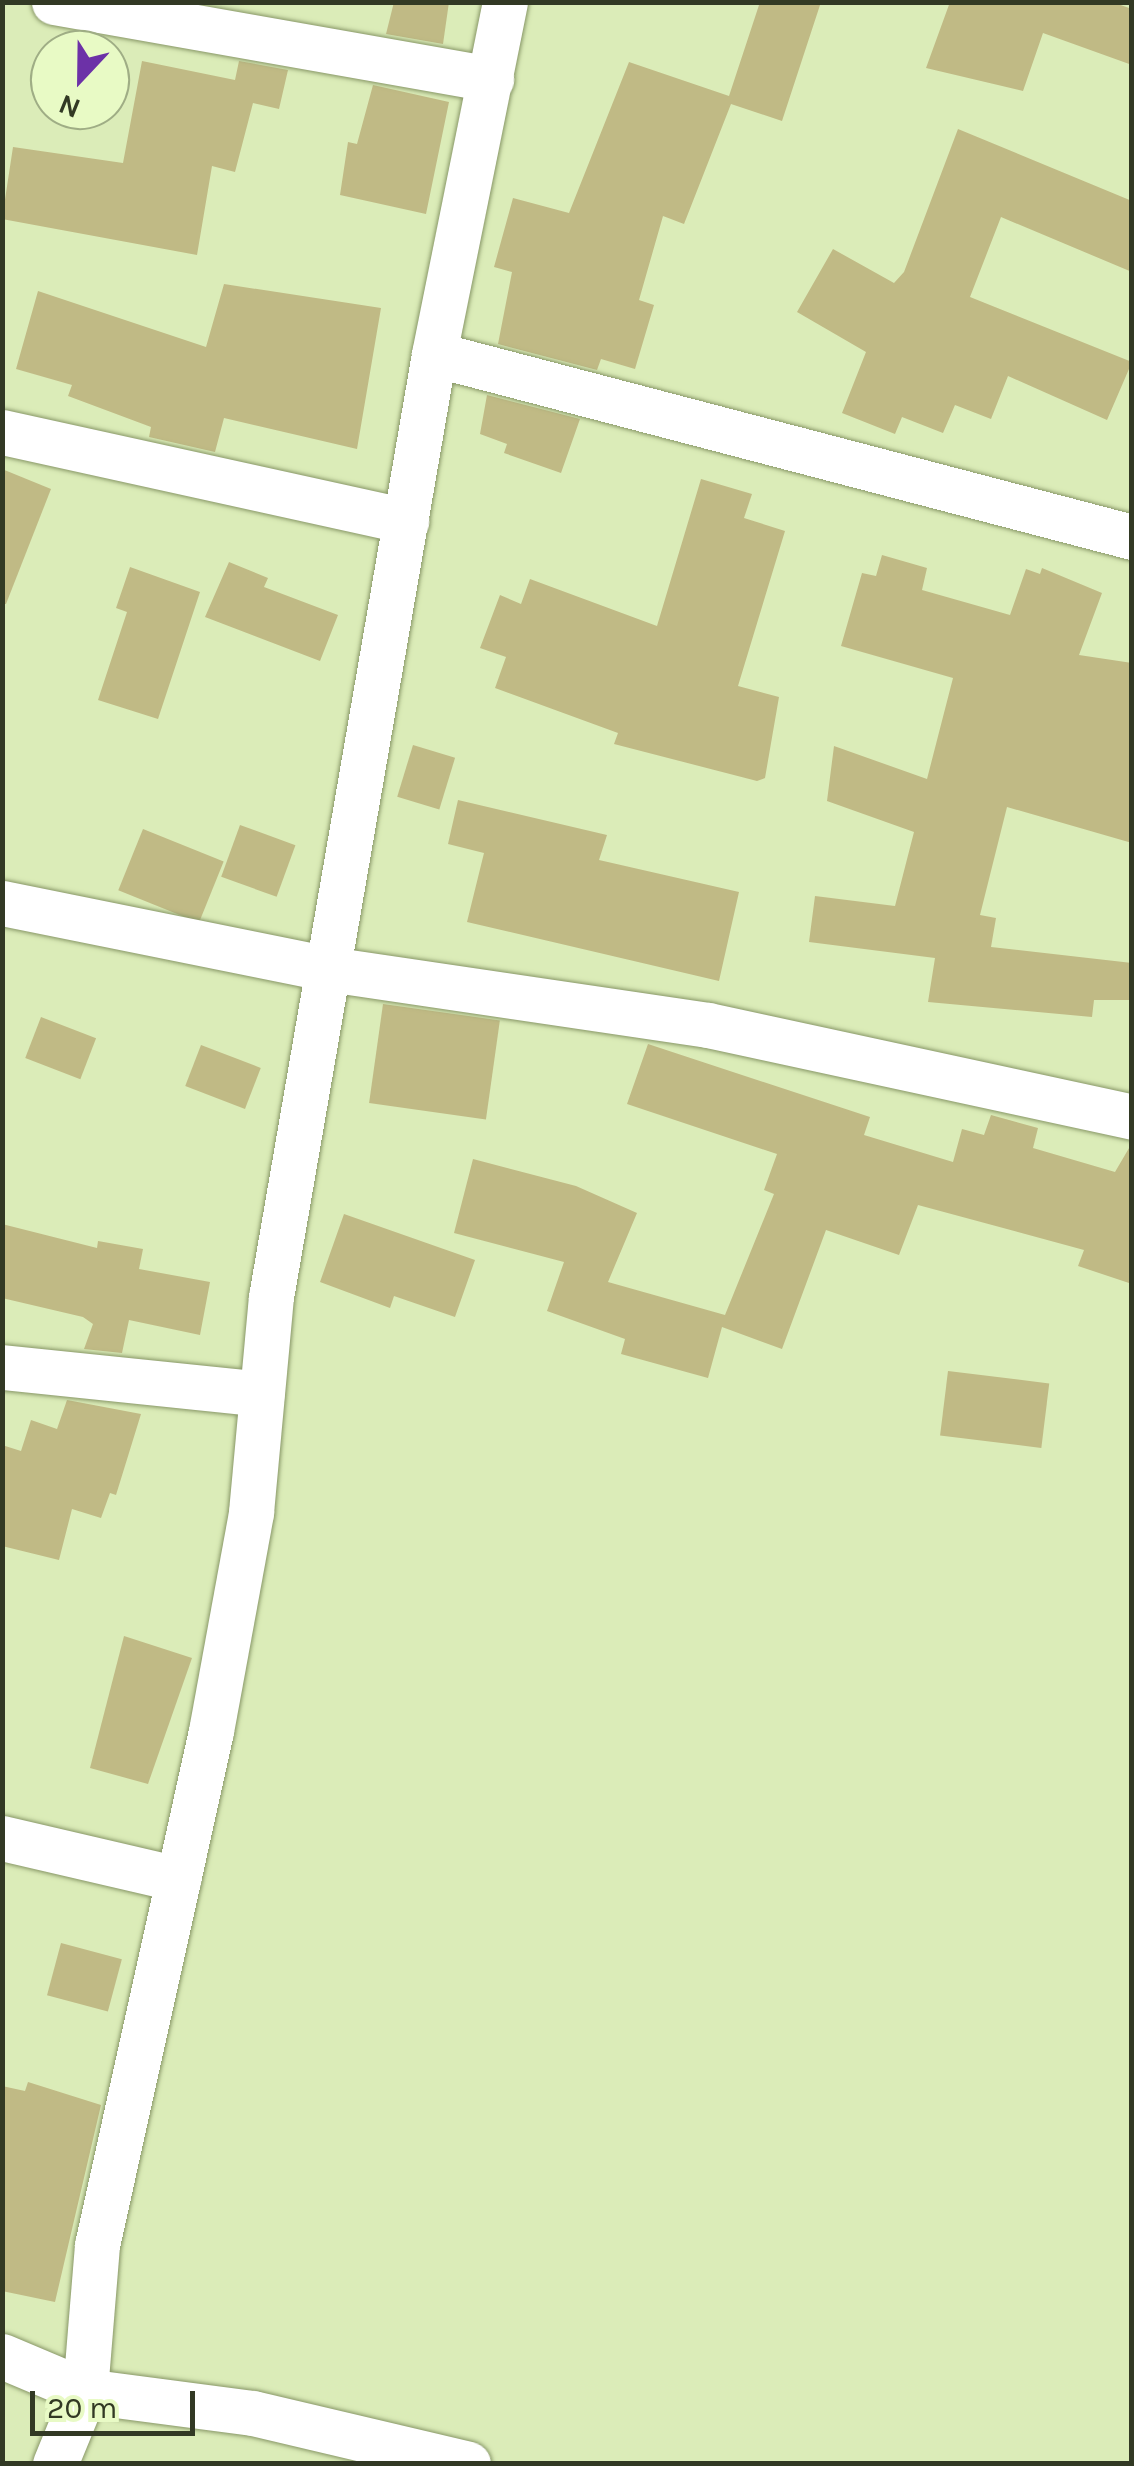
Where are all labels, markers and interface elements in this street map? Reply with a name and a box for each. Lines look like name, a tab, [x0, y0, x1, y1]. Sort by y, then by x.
north arrow	[30, 30, 130, 130]
text: N	[54, 87, 85, 125]
scale bar	[35, 2371, 200, 2433]
text: 20 m	[47, 2390, 117, 2426]

